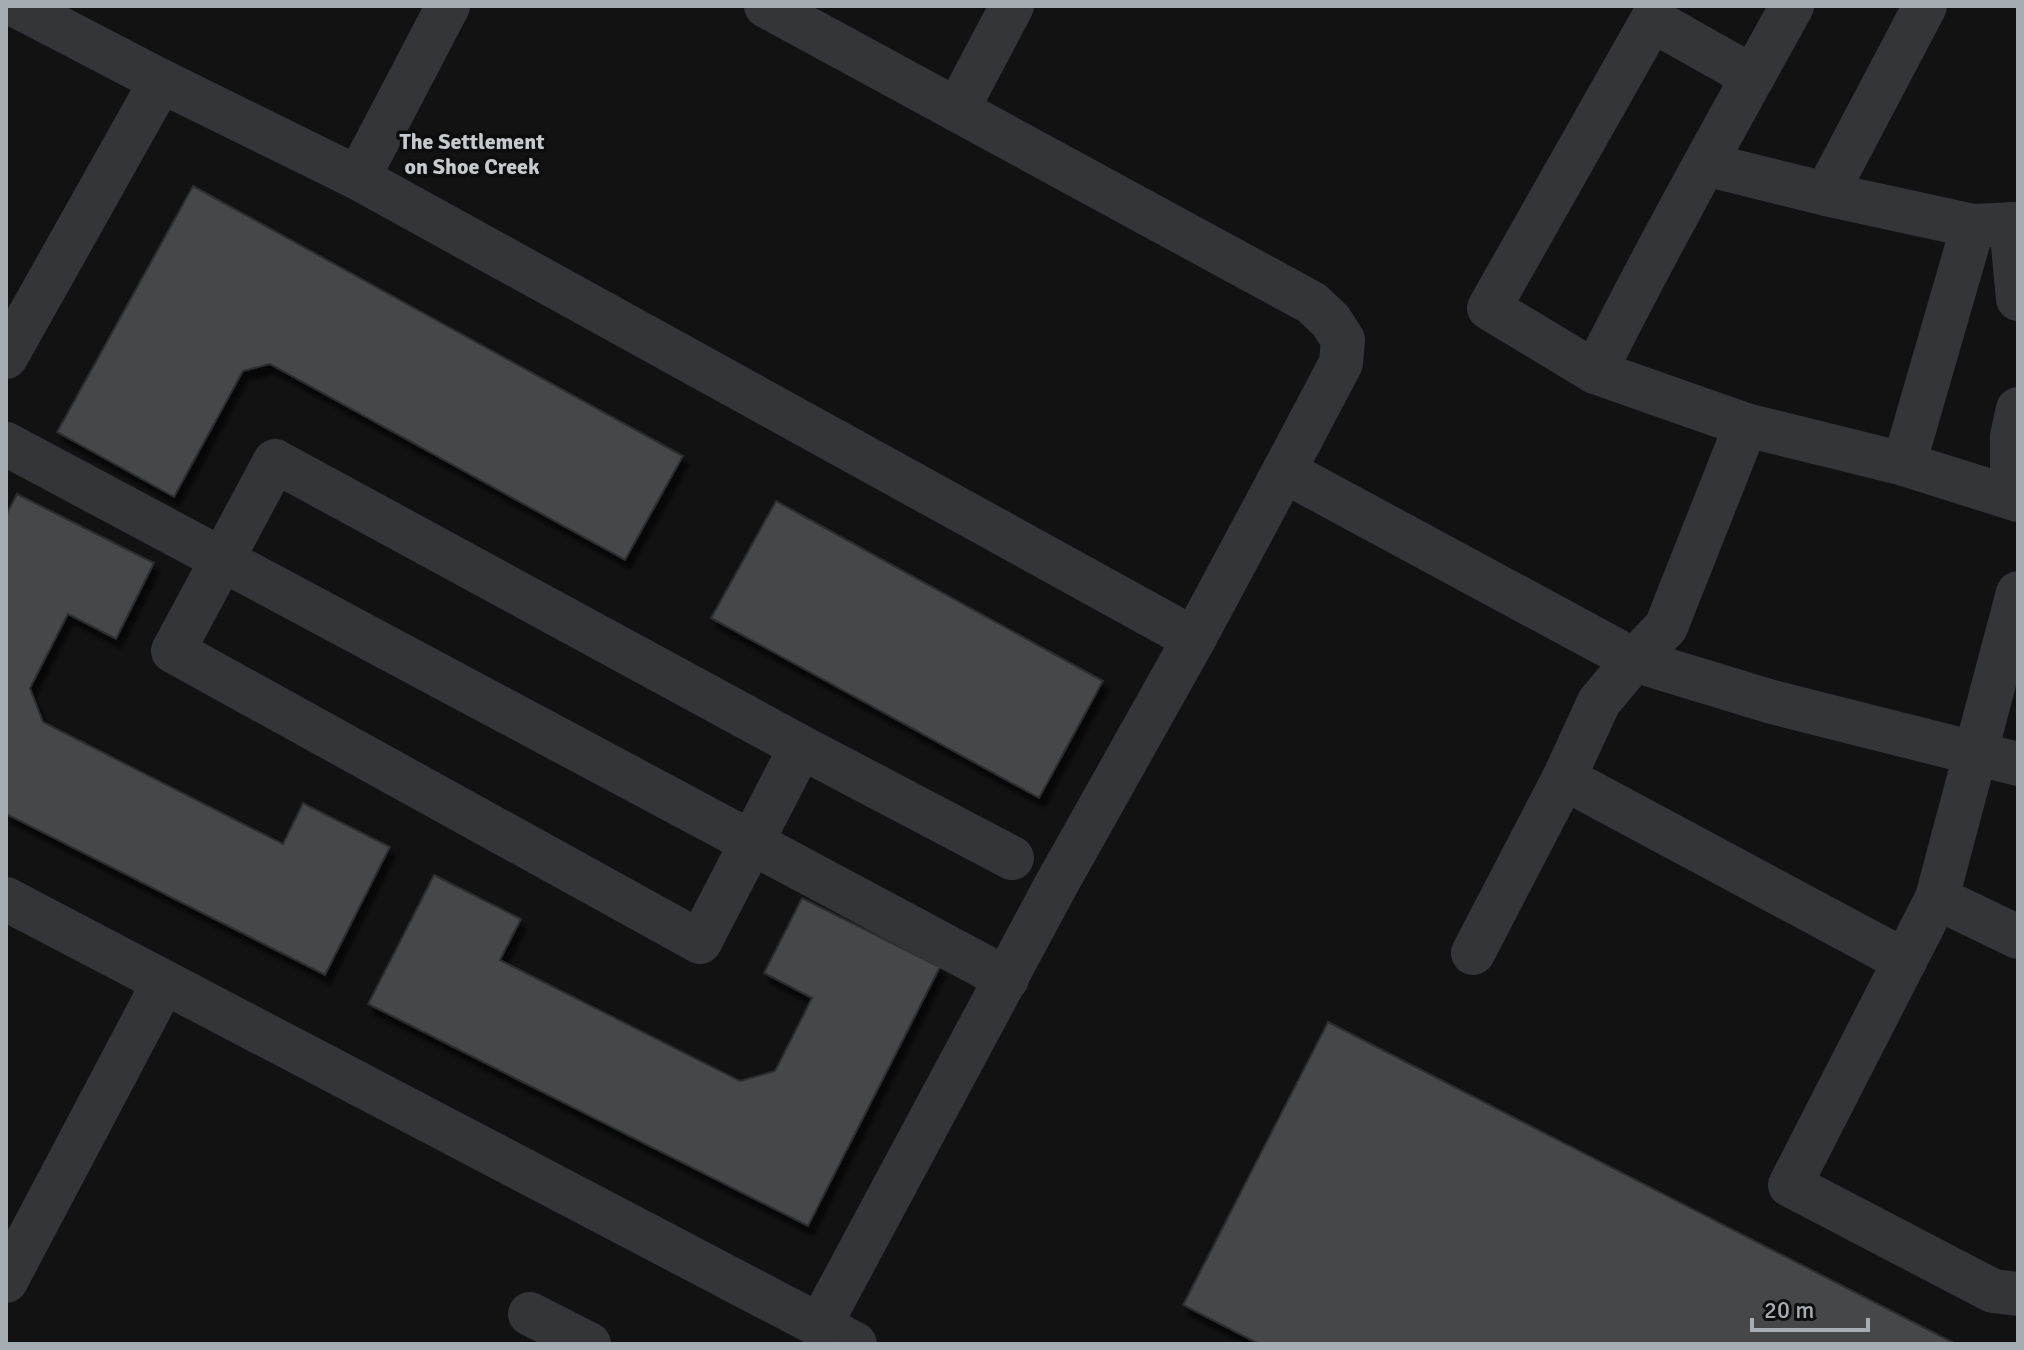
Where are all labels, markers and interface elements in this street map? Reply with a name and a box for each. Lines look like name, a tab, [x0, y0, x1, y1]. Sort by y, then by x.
district label: The Settlement on Shoe Creek	[399, 128, 545, 180]
scale bar	[1752, 1282, 1868, 1332]
text: 20 m	[1764, 1295, 1814, 1325]

